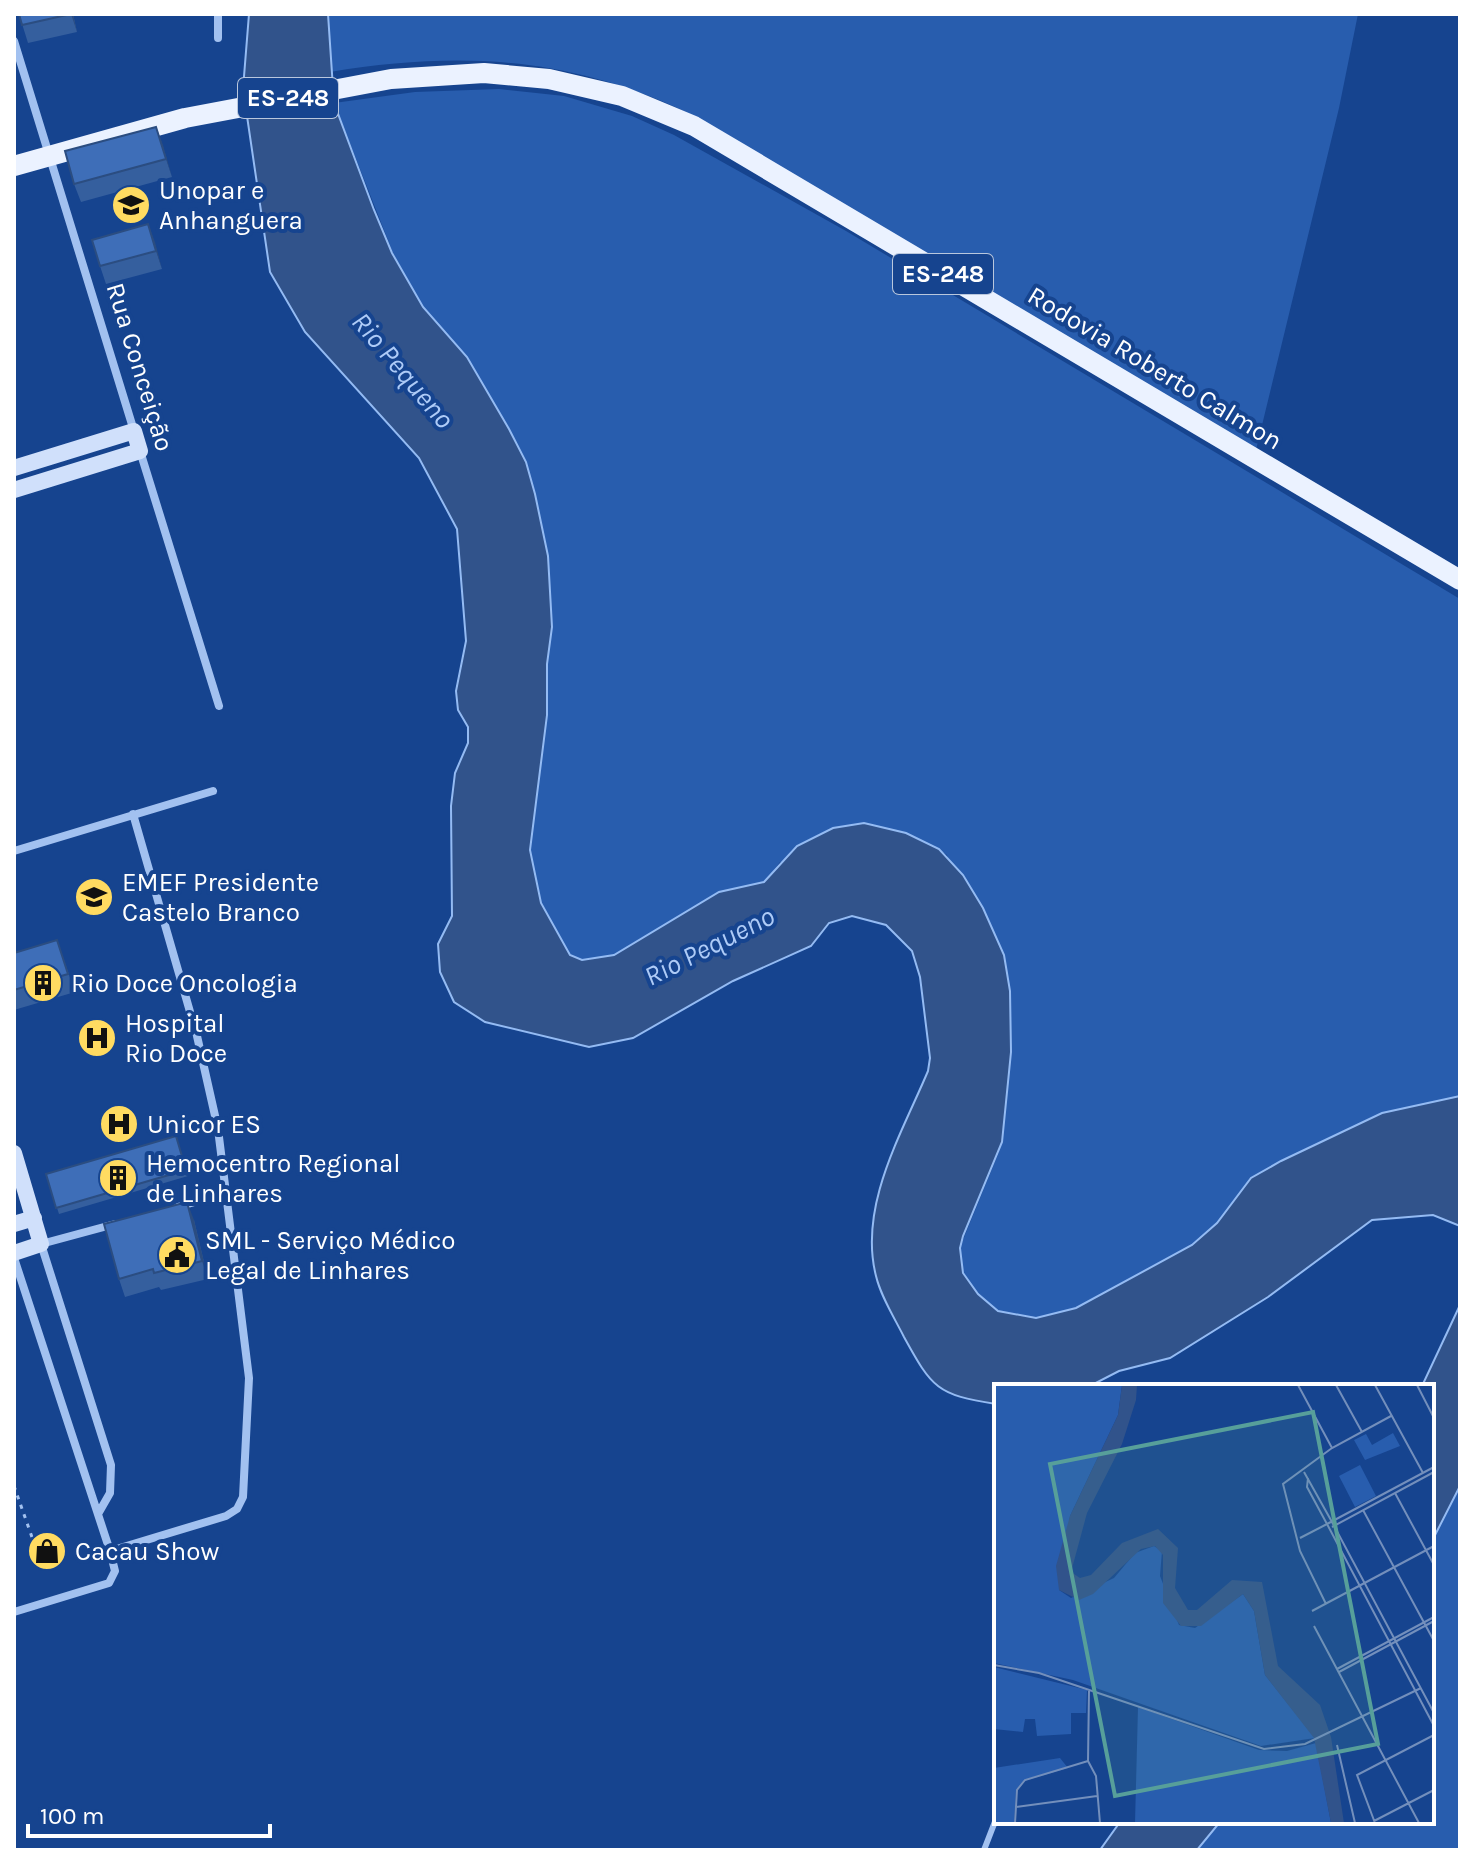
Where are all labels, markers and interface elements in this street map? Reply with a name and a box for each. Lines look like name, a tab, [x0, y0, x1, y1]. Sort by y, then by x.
road number: ES-248	[238, 78, 338, 118]
place label: Unopar e Anhanguera	[159, 175, 303, 236]
school or university icon: Unopar e Anhanguera	[110, 184, 152, 226]
road number: ES-248	[893, 254, 993, 294]
street label: Rua Conceição	[100, 279, 180, 455]
street label: Rodovia Roberto Calmon	[1022, 280, 1288, 456]
water label: Rio Pequeno	[345, 305, 461, 435]
place label: EMEF Presidente Castelo Branco	[122, 867, 319, 928]
school or university icon: EMEF Presidente Castelo Branco	[73, 876, 115, 918]
water label: Rio Pequeno	[638, 899, 780, 993]
building icon: Rio Doce Oncologia	[22, 962, 64, 1004]
place label: Rio Doce Oncologia	[71, 968, 298, 999]
place label: Hospital Rio Doce	[125, 1008, 227, 1069]
hospital icon: Hospital Rio Doce	[76, 1017, 118, 1059]
hospital icon: Unicor ES	[98, 1103, 140, 1145]
place label: Unicor ES	[147, 1109, 261, 1140]
place label: Hemocentro Regional de Linhares	[146, 1148, 400, 1209]
building icon: Hemocentro Regional de Linhares	[97, 1157, 139, 1199]
place label: SML - Serviço Médico Legal de Linhares	[205, 1225, 456, 1286]
public building icon: SML - Serviço Médico Legal de Linhares	[156, 1234, 198, 1276]
inset map	[994, 1384, 1434, 1824]
shop icon: Cacau Show	[26, 1530, 68, 1572]
place label: Cacau Show	[75, 1536, 220, 1567]
scale bar	[28, 1788, 270, 1838]
text: 100 m	[40, 1802, 105, 1830]

